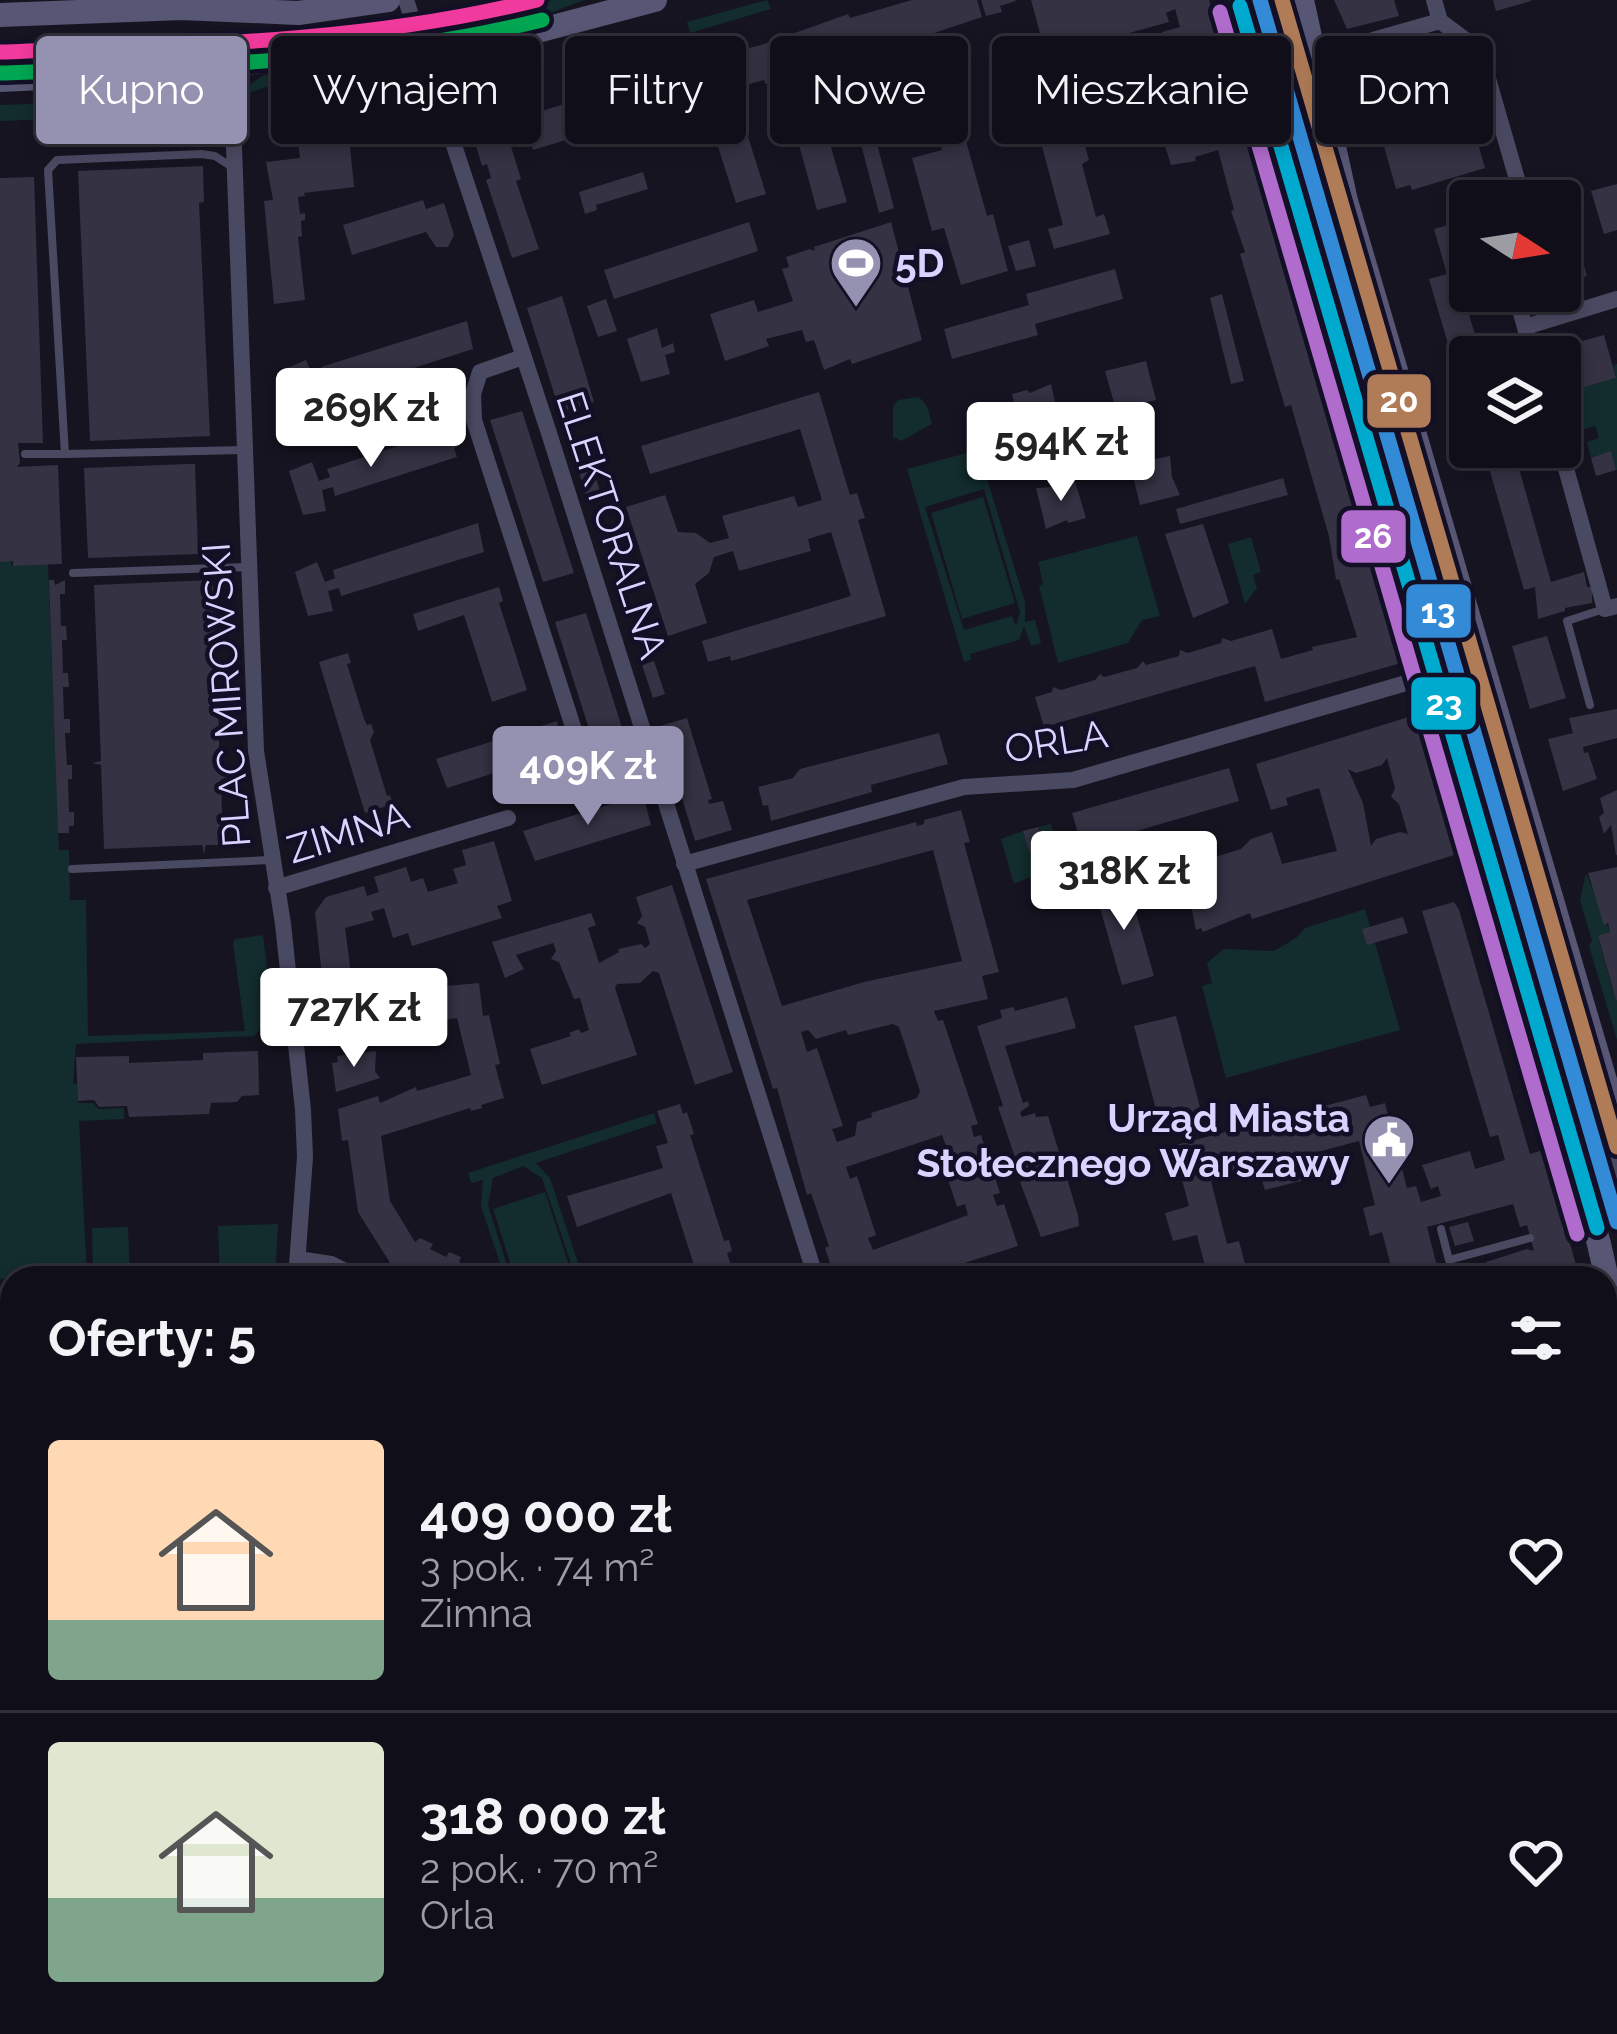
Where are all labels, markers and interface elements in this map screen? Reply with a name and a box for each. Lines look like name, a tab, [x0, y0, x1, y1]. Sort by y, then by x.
chip: Kupno	[36, 36, 247, 144]
chip: Wynajem	[271, 36, 541, 144]
chip: Filtry	[565, 36, 746, 144]
chip: Nowe	[770, 36, 968, 144]
chip: Mieszkanie	[992, 36, 1291, 144]
chip: Dom	[1315, 36, 1493, 144]
north arrow	[1449, 180, 1581, 312]
map controls	[1449, 180, 1581, 468]
sports icon: 5D	[828, 235, 884, 309]
place label: 5D	[895, 240, 945, 286]
button: layers	[1449, 336, 1581, 468]
pin: 269K zł	[260, 368, 482, 470]
line badge: 20	[1365, 372, 1433, 430]
text: 20	[1380, 381, 1418, 420]
text: 269K zł	[303, 384, 439, 430]
street label: ELEKTORALNA	[547, 386, 677, 664]
pin: 594K zł	[950, 402, 1172, 504]
text: 594K zł	[994, 418, 1128, 464]
line badge: 26	[1339, 508, 1408, 565]
text: 26	[1354, 517, 1392, 556]
street label: PLAC MIROWSKI	[192, 541, 260, 849]
line badge: 13	[1404, 582, 1473, 640]
text: 13	[1421, 592, 1455, 631]
line badge: 23	[1409, 675, 1478, 732]
text: 23	[1425, 684, 1463, 723]
street label: ORLA	[1001, 710, 1111, 772]
pin: 409K zł	[477, 726, 699, 828]
text: 409K zł	[520, 742, 656, 788]
street label: ZIMNA	[282, 792, 414, 872]
pin: 318K zł	[1013, 831, 1235, 933]
text: 318K zł	[1058, 847, 1190, 893]
pin: 727K zł	[243, 968, 465, 1070]
text: 727K zł	[287, 984, 421, 1030]
place label: Urząd Miasta Stołecznego Warszawy	[916, 1095, 1350, 1186]
public building icon: Urząd Miasta Stołecznego Warszawy	[1361, 1112, 1417, 1186]
icon: filters	[1503, 1305, 1569, 1371]
text: Oferty: 5	[48, 1308, 256, 1368]
text: 409 000 zł	[420, 1484, 672, 1544]
icon: home	[144, 1488, 288, 1632]
icon: heart	[1503, 1527, 1569, 1593]
text: 3 pok. · 74 m²	[420, 1544, 654, 1590]
text: Zimna	[420, 1590, 533, 1636]
text: 318 000 zł	[420, 1786, 666, 1846]
icon: home	[144, 1790, 288, 1934]
icon: heart	[1503, 1829, 1569, 1895]
text: 2 pok. · 70 m²	[420, 1846, 658, 1892]
text: Orla	[420, 1892, 495, 1938]

